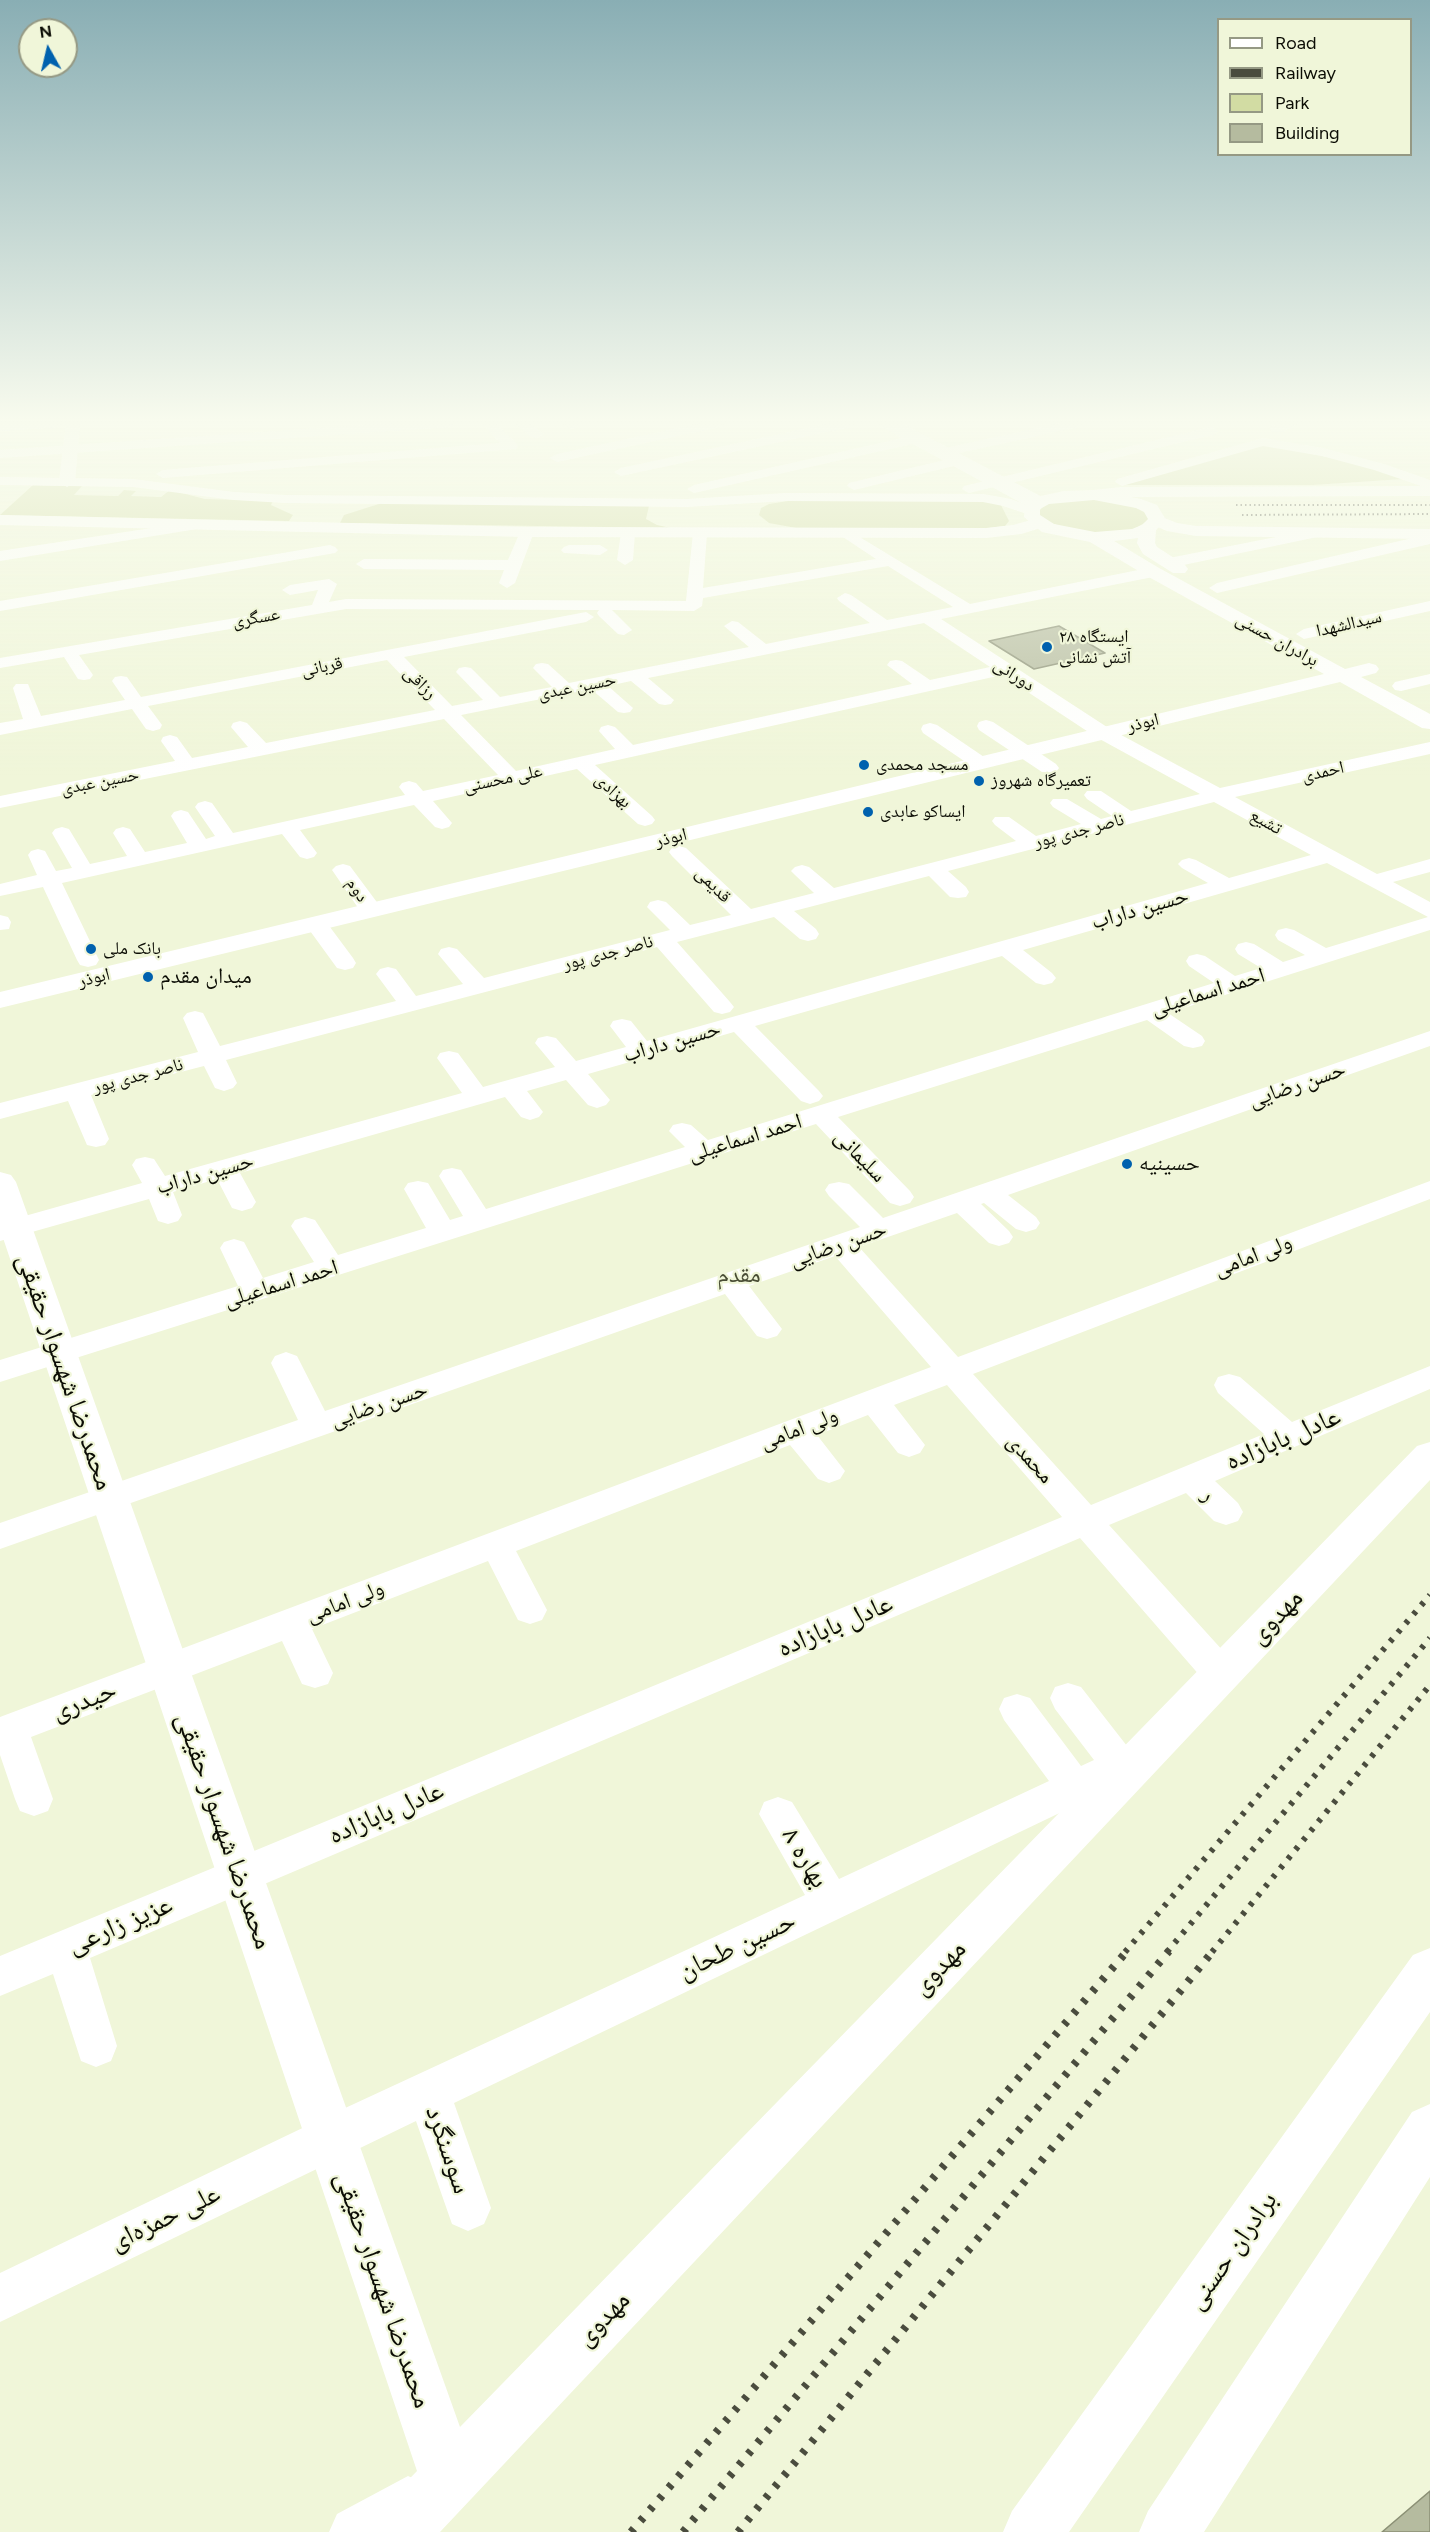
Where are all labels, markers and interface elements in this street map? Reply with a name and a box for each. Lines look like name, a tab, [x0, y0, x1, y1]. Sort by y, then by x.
north arrow	[18, 18, 78, 78]
legend	[1217, 18, 1412, 156]
text: N	[38, 21, 53, 42]
text: Road	[1275, 32, 1316, 54]
text: Railway	[1275, 62, 1336, 84]
text: Park	[1275, 92, 1309, 114]
text: Building	[1275, 122, 1340, 144]
street label: عسگری	[231, 603, 281, 633]
street label: سیدالشهدا	[1314, 606, 1384, 642]
street label: برادران حسنی	[1232, 608, 1322, 672]
place label: ایستگاه ۲۸ آتش نشانی	[1059, 626, 1131, 668]
marker: ایستگاه ۲۸ آتش نشانی	[1040, 640, 1054, 654]
street label: قربانی	[299, 652, 345, 682]
street label: دورانی	[989, 654, 1039, 696]
street label: رزاقی	[399, 662, 441, 704]
street label: حسین عبدی	[536, 669, 618, 705]
street label: ابوذر	[1125, 709, 1161, 737]
place label: مسجد محمدی	[876, 754, 968, 776]
street label: احمدی	[1300, 757, 1346, 787]
marker: مسجد محمدی	[857, 758, 871, 772]
street label: علی محسنی	[462, 760, 544, 798]
street label: حسین عبدی	[59, 764, 141, 800]
street label: بهزادی	[590, 769, 636, 813]
place label: تعمیرگاه شهروز	[991, 770, 1091, 792]
marker: تعمیرگاه شهروز	[972, 774, 986, 788]
place label: ایساکو عابدی	[880, 801, 966, 823]
marker: ایساکو عابدی	[861, 805, 875, 819]
street label: تشیع	[1246, 805, 1286, 839]
street label: ناصر جدی پور	[1032, 809, 1126, 853]
street label: ابوذر	[653, 824, 689, 852]
street label: قدیمی	[690, 862, 736, 908]
street label: دوم	[341, 874, 373, 906]
street label: حسین داراب	[1088, 883, 1192, 935]
street label: ناصر جدی پور	[561, 931, 655, 975]
place label: بانک ملی	[103, 938, 161, 960]
marker: بانک ملی	[84, 942, 98, 956]
street label: احمد اسماعیلی	[1148, 962, 1268, 1022]
street label: ابوذر	[76, 964, 112, 992]
place label: میدان مقدم	[160, 964, 252, 990]
marker: میدان مقدم	[141, 970, 155, 984]
street label: حسین داراب	[620, 1016, 724, 1068]
street label: ناصر جدی پور	[91, 1054, 185, 1098]
street label: حسن رضایی	[1245, 1056, 1349, 1114]
street label: احمد اسماعیلی	[685, 1108, 805, 1168]
street label: سلیمانی	[828, 1124, 892, 1188]
street label: حسین داراب	[153, 1148, 257, 1200]
place label: حسینیه	[1139, 1151, 1200, 1177]
marker: حسینیه	[1120, 1157, 1134, 1171]
street label: حسن رضایی	[786, 1216, 890, 1274]
street label: ولی امامی	[1210, 1229, 1296, 1283]
street label: محمدرضا شهسوار حقیقی	[9, 1250, 121, 1494]
street label: احمد اسماعیلی	[221, 1254, 341, 1314]
district label: مقدم	[717, 1261, 761, 1289]
street label: حسن رضایی	[327, 1376, 431, 1434]
street label: عادل بابازاده	[1221, 1400, 1345, 1478]
street label: ولی امامی	[756, 1402, 842, 1456]
street label: محمدی	[1001, 1429, 1059, 1489]
street label: ر	[1196, 1483, 1220, 1507]
street label: ولی امامی	[302, 1575, 388, 1629]
street label: مهدوی	[1242, 1582, 1310, 1652]
street label: عادل بابازاده	[773, 1587, 897, 1665]
street label: حیدری	[47, 1674, 121, 1728]
street label: محمدرضا شهسوار حقیقی	[168, 1709, 280, 1953]
street label: عادل بابازاده	[324, 1774, 448, 1852]
street label: بهاره ۸	[774, 1822, 836, 1894]
street label: عزیز زارعی	[63, 1888, 177, 1962]
street label: حسین طحان	[673, 1905, 801, 1987]
street label: مهدوی	[905, 1933, 973, 2003]
street label: سوسنگرد	[418, 2102, 478, 2198]
street label: محمدرضا شهسوار حقیقی	[327, 2168, 439, 2412]
street label: علی حمزه‌ای	[104, 2177, 226, 2259]
street label: برادران حسنی	[1180, 2186, 1284, 2316]
street label: مهدوی	[569, 2284, 637, 2354]

